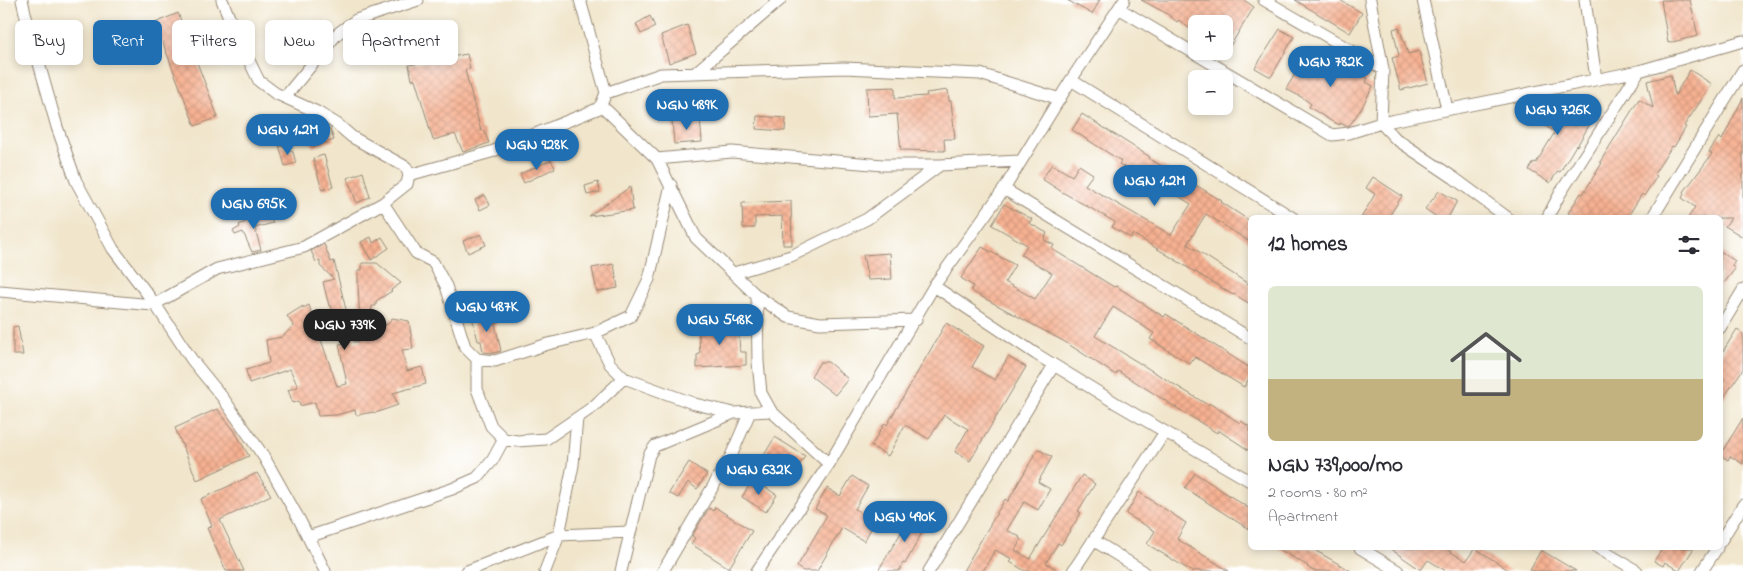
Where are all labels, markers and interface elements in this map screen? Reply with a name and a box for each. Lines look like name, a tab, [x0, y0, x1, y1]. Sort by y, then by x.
map controls	[1188, 15, 1233, 115]
button: +	[1188, 15, 1233, 60]
chip: Buy	[15, 20, 83, 65]
chip: Rent	[93, 20, 162, 65]
chip: Filters	[172, 20, 255, 65]
chip: New	[265, 20, 333, 65]
chip: Apartment	[343, 20, 458, 65]
pin: NGN 782K	[1279, 46, 1383, 88]
text: NGN 782K	[1299, 50, 1363, 74]
button: −	[1188, 70, 1233, 115]
pin: NGN 489K	[635, 88, 739, 131]
text: NGN 489K	[657, 93, 717, 117]
pin: NGN 726K	[1506, 94, 1610, 136]
text: NGN 726K	[1526, 98, 1590, 122]
pin: NGN 1.2M	[236, 114, 340, 156]
text: NGN 1.2M	[257, 118, 319, 142]
pin: NGN 928K	[485, 128, 589, 171]
text: NGN 928K	[506, 133, 568, 157]
pin: NGN 1.2M	[1103, 164, 1207, 207]
text: NGN 1.2M	[1124, 169, 1186, 193]
pin: NGN 695K	[202, 188, 306, 230]
text: NGN 695K	[222, 192, 286, 216]
text: 12 homes	[1268, 230, 1348, 260]
icon: filters	[1675, 231, 1703, 259]
pin: NGN 487K	[435, 290, 539, 333]
text: NGN 487K	[456, 295, 518, 319]
pin: NGN 548K	[668, 304, 772, 346]
pin: NGN 739K	[293, 308, 397, 351]
text: NGN 548K	[687, 308, 753, 332]
text: NGN 739K	[314, 313, 376, 337]
icon: home	[1441, 319, 1531, 409]
text: NGN 739,000/mo	[1268, 451, 1403, 481]
pin: NGN 632K	[707, 454, 811, 496]
text: NGN 632K	[727, 458, 792, 482]
text: 2 rooms · 80 m²	[1268, 481, 1368, 505]
pin: NGN 490K	[853, 500, 957, 543]
text: NGN 490K	[874, 505, 936, 529]
text: Apartment	[1268, 505, 1338, 529]

